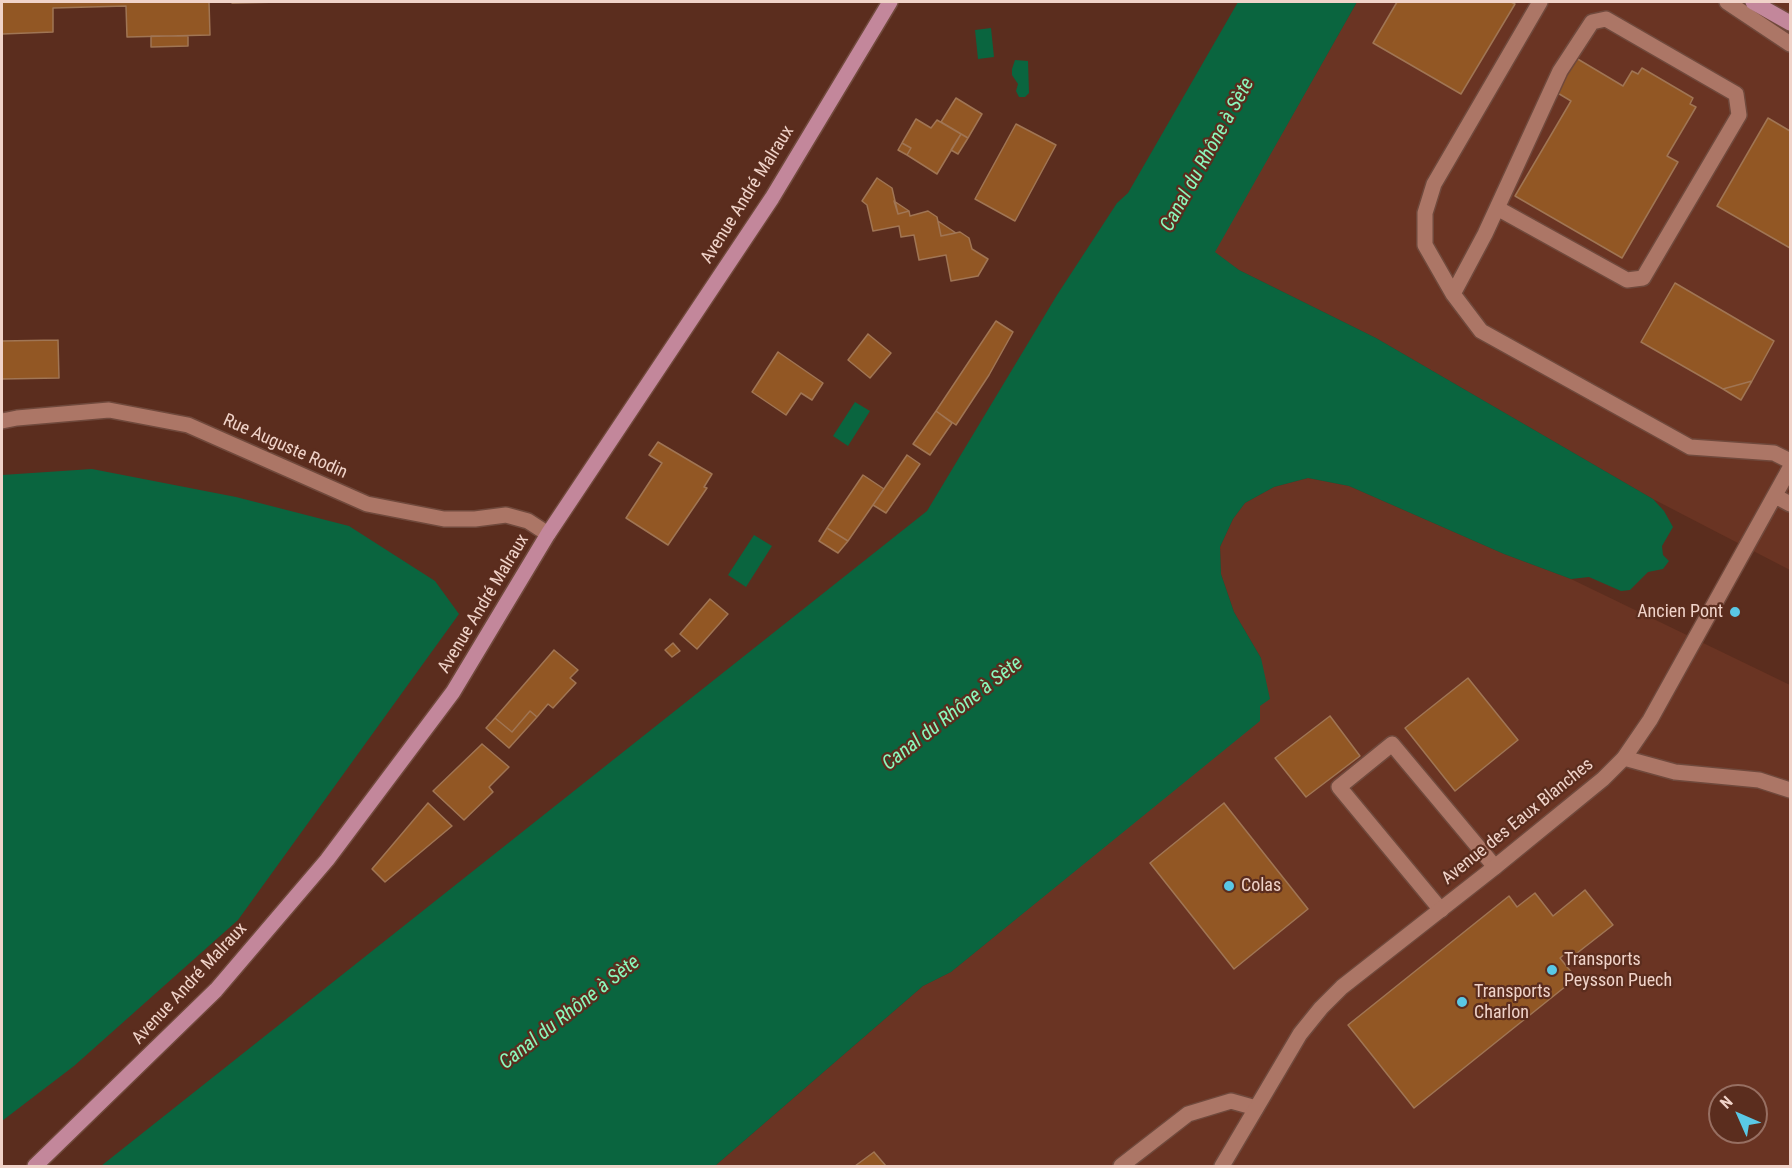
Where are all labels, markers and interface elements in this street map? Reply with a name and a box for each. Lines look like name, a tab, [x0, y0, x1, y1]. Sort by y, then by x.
water label: Canal du Rhône à Sète	[1156, 74, 1260, 236]
street label: Avenue André Malraux	[697, 122, 799, 268]
street label: Rue Auguste Rodin	[219, 410, 351, 484]
street label: Avenue André Malraux	[434, 530, 534, 678]
place label: Ancien Pont	[1637, 601, 1723, 623]
marker: Ancien Pont	[1728, 605, 1742, 619]
water label: Canal du Rhône à Sète	[878, 652, 1028, 776]
street label: Avenue des Eaux Blanches	[1438, 754, 1598, 890]
place label: Colas	[1241, 875, 1281, 897]
marker: Colas	[1222, 879, 1236, 893]
street label: Avenue André Malraux	[128, 919, 252, 1049]
place label: Transports Peysson Puech	[1564, 949, 1672, 992]
water label: Canal du Rhône à Sète	[495, 951, 645, 1075]
marker: Transports Peysson Puech	[1545, 963, 1559, 977]
place label: Transports Charlon	[1474, 981, 1551, 1024]
marker: Transports Charlon	[1455, 995, 1469, 1009]
north arrow	[1708, 1084, 1768, 1144]
text: N	[1716, 1092, 1737, 1113]

